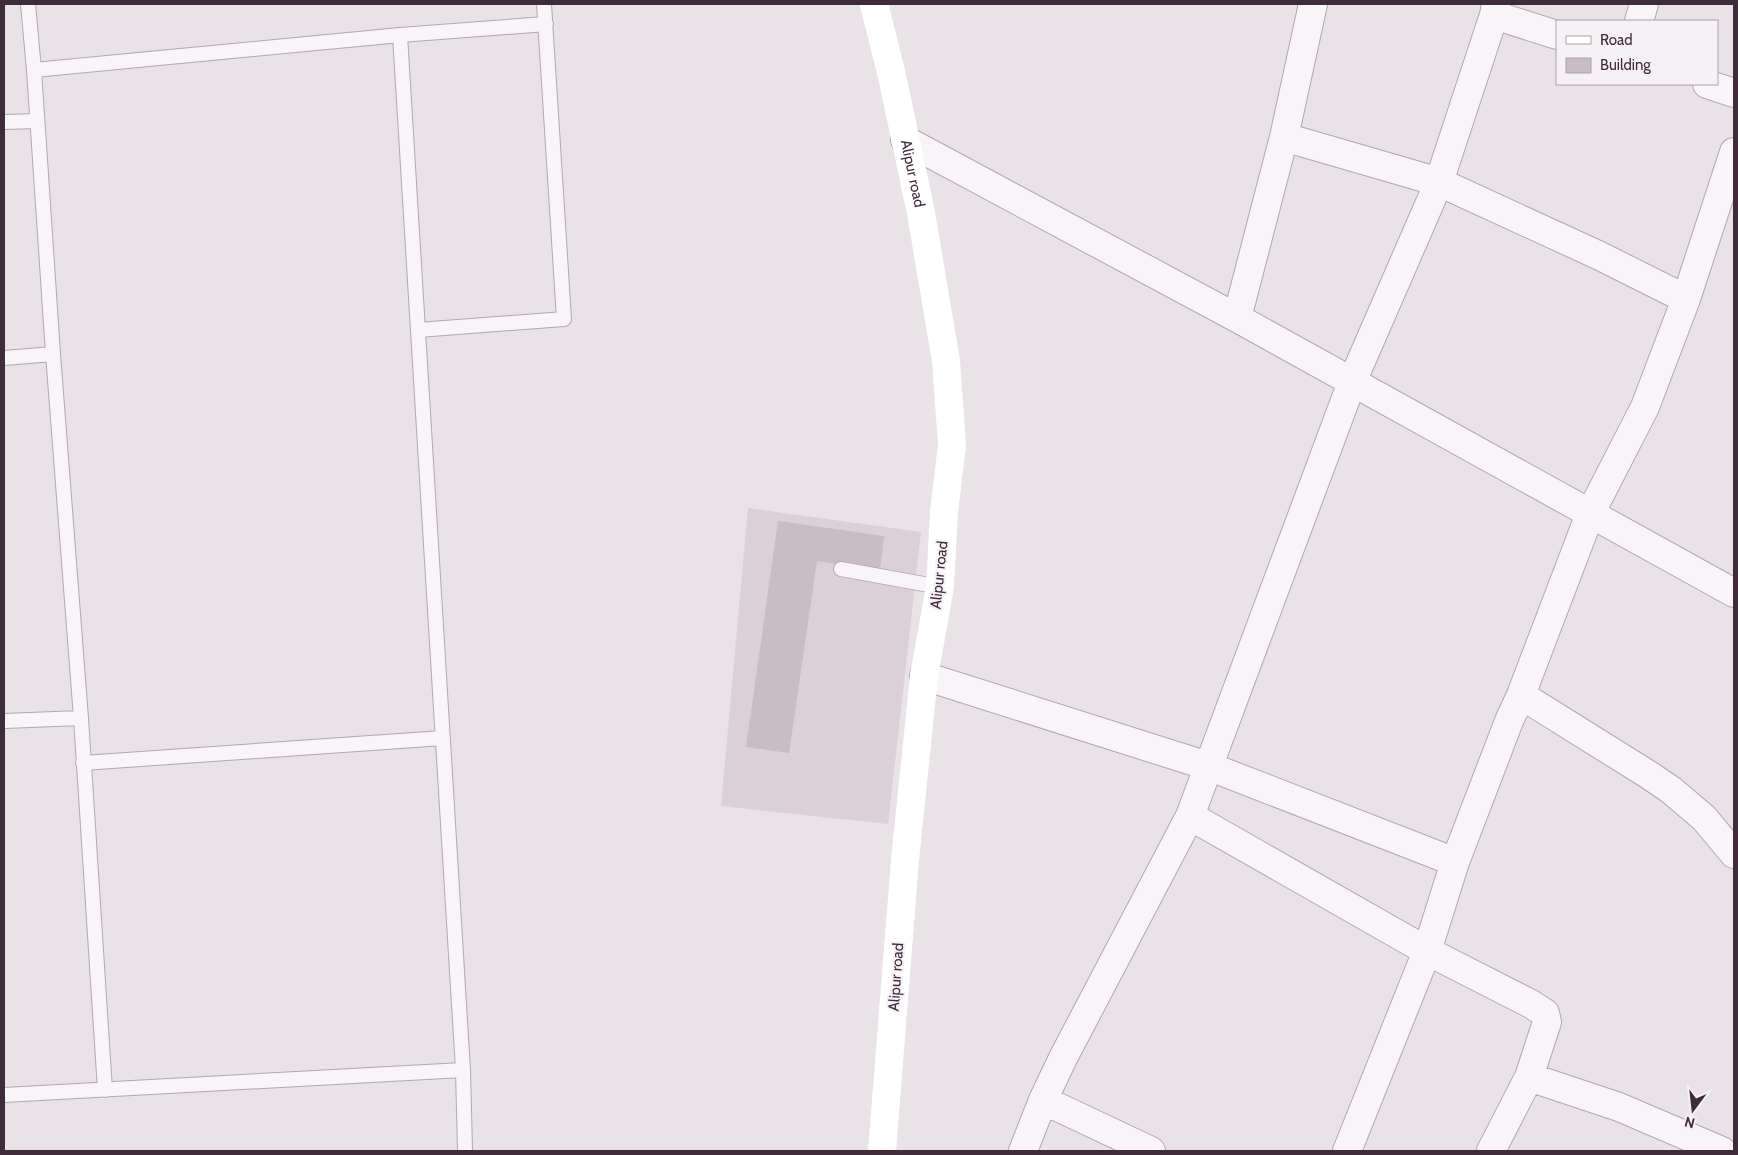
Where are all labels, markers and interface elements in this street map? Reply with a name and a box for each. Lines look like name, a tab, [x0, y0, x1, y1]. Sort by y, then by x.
legend	[1556, 20, 1718, 85]
text: Road	[1600, 31, 1633, 49]
text: Building	[1600, 56, 1651, 74]
street label: Alipur road	[897, 138, 929, 209]
street label: Alipur road	[926, 540, 952, 610]
street label: Alipur road	[885, 942, 907, 1012]
north arrow	[1668, 1085, 1718, 1135]
text: N	[1683, 1113, 1697, 1133]

